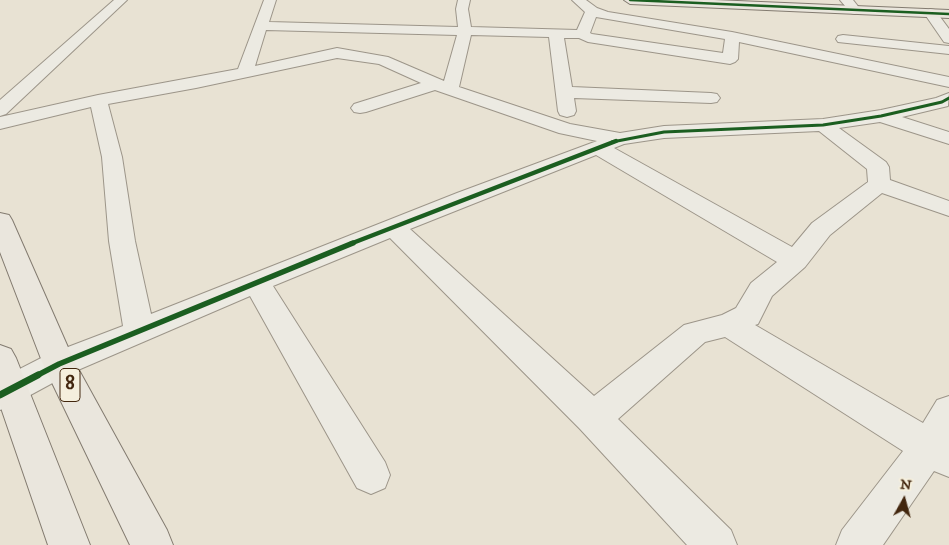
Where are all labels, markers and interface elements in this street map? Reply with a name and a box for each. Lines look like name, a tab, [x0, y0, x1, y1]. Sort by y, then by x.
road number: 8	[60, 368, 80, 402]
north arrow	[879, 475, 929, 525]
text: N	[899, 475, 913, 495]

